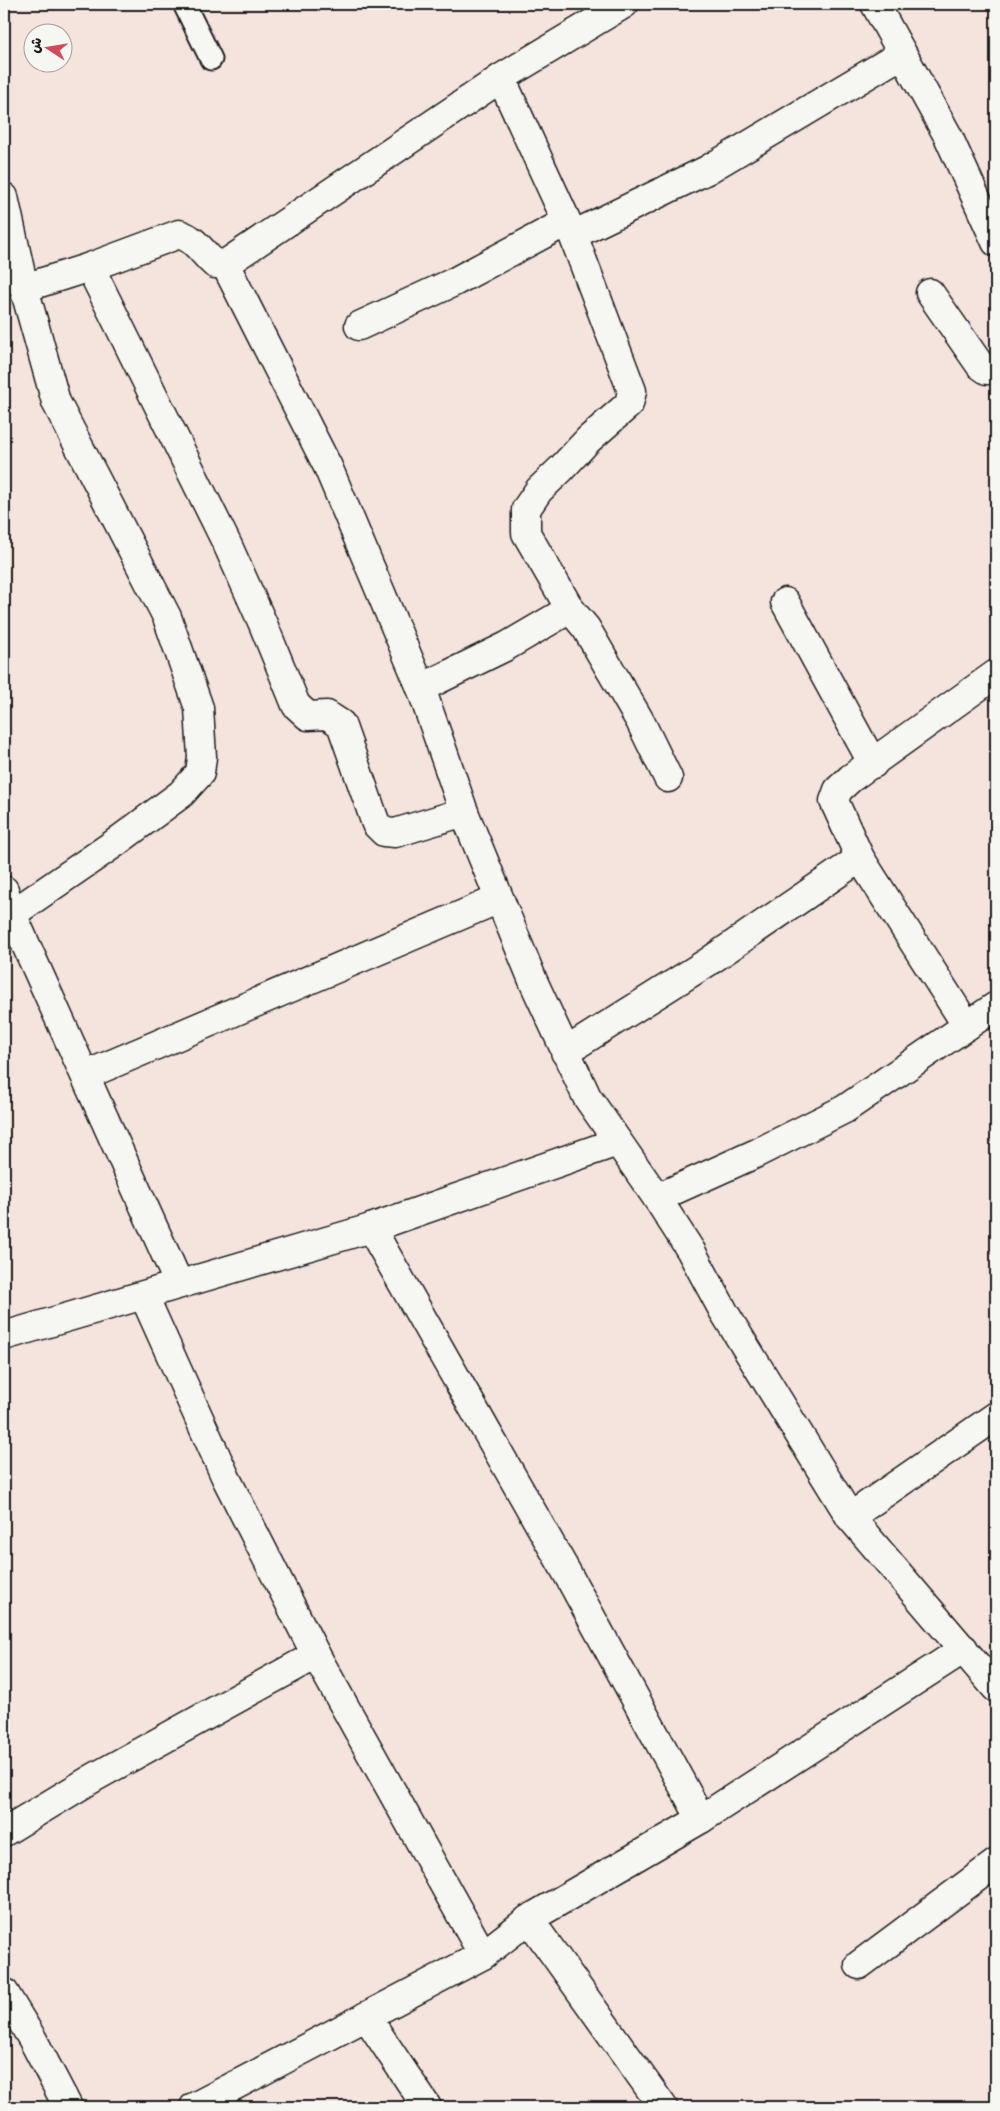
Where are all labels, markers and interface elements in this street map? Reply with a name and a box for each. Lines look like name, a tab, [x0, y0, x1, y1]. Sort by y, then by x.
north arrow	[22, 22, 72, 72]
text: ش	[24, 36, 49, 55]

